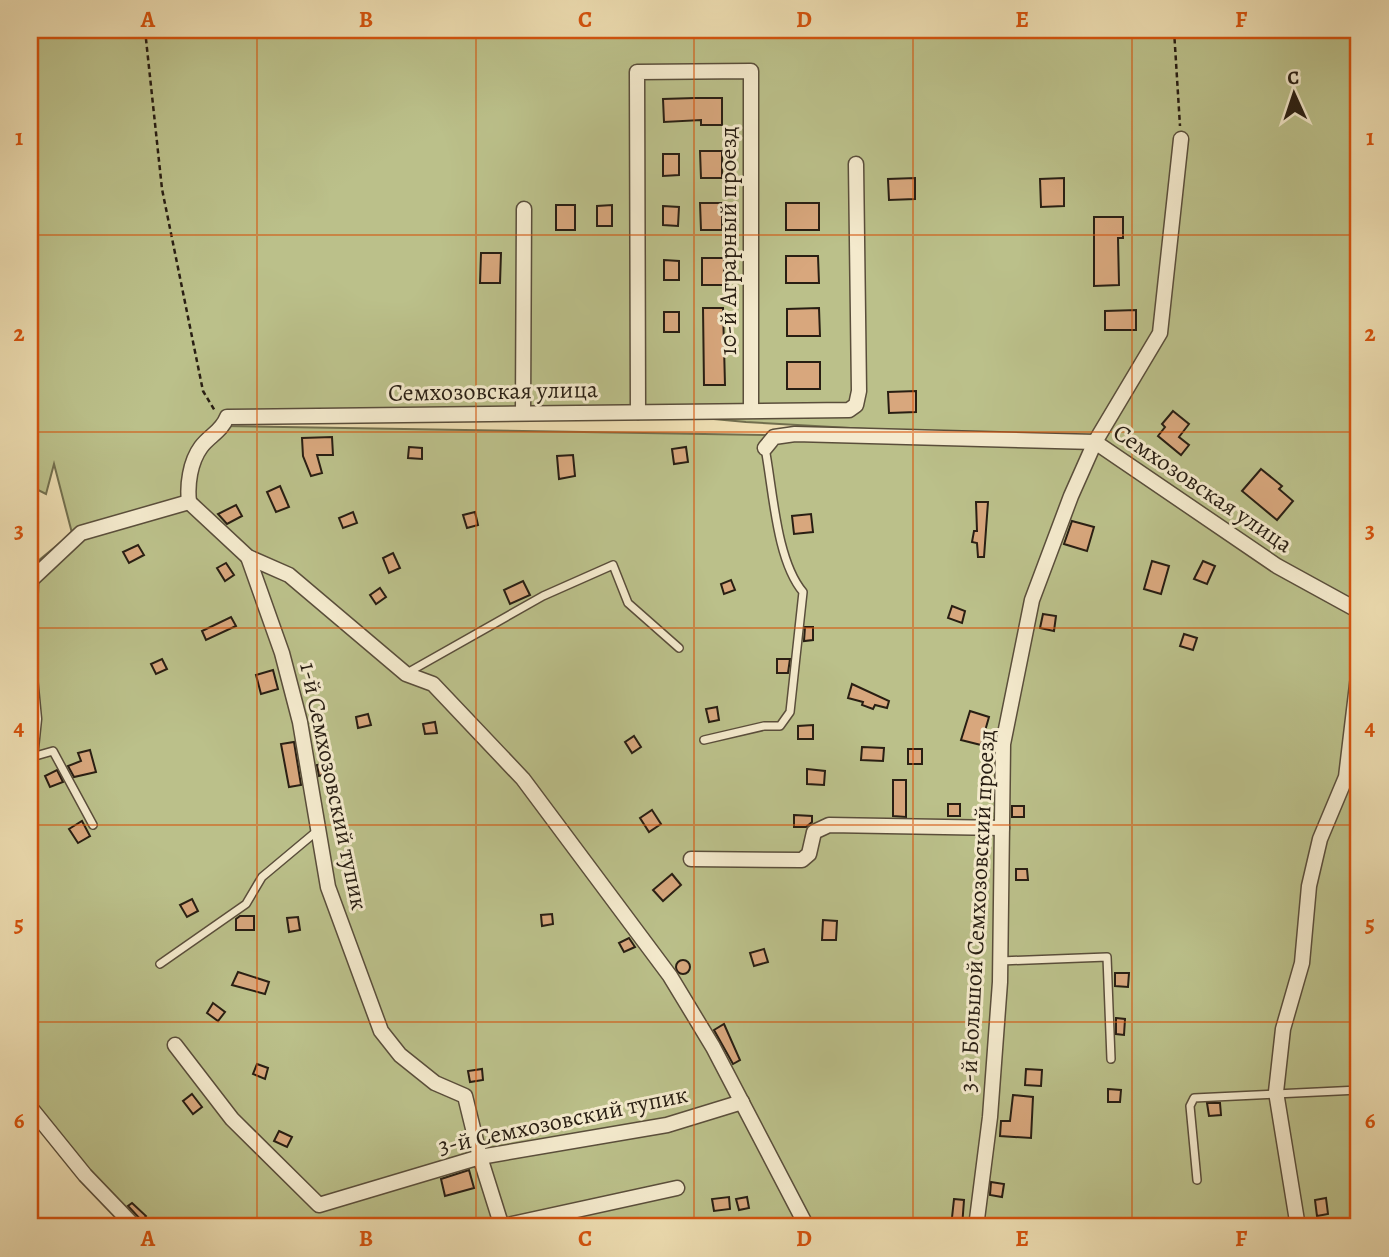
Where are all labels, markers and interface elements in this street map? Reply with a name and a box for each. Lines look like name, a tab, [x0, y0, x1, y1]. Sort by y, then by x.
text: A	[140, 4, 156, 35]
text: B	[359, 4, 373, 35]
text: C	[578, 4, 592, 35]
text: D	[796, 4, 812, 35]
text: E	[1015, 4, 1029, 35]
text: F	[1235, 4, 1248, 35]
north arrow	[1260, 60, 1330, 130]
text: С	[1287, 65, 1300, 91]
text: 1	[15, 122, 23, 153]
text: 1	[1366, 122, 1374, 153]
street label: 10-й Аграрный проезд	[712, 126, 744, 356]
text: 2	[13, 318, 25, 349]
text: 2	[1364, 318, 1376, 349]
street label: Семхозовская улица	[388, 373, 598, 409]
street label: Семхозовская улица	[1107, 416, 1299, 560]
text: 3	[14, 515, 24, 546]
text: 3	[1365, 515, 1375, 546]
street label: 1-й Семхозовский тупик	[292, 659, 376, 913]
text: 4	[14, 712, 25, 743]
text: 4	[1365, 712, 1376, 743]
street label: 3-й Большой Семхозовский проезд	[952, 729, 1002, 1093]
text: 5	[14, 908, 24, 939]
text: 5	[1365, 908, 1375, 939]
street label: 3-й Семхозовский тупик	[435, 1078, 691, 1162]
text: 6	[14, 1105, 25, 1136]
text: 6	[1365, 1105, 1376, 1136]
text: A	[140, 1223, 156, 1254]
text: B	[359, 1223, 373, 1254]
text: C	[578, 1223, 592, 1254]
text: D	[796, 1223, 812, 1254]
text: E	[1015, 1223, 1029, 1254]
text: F	[1235, 1223, 1248, 1254]

